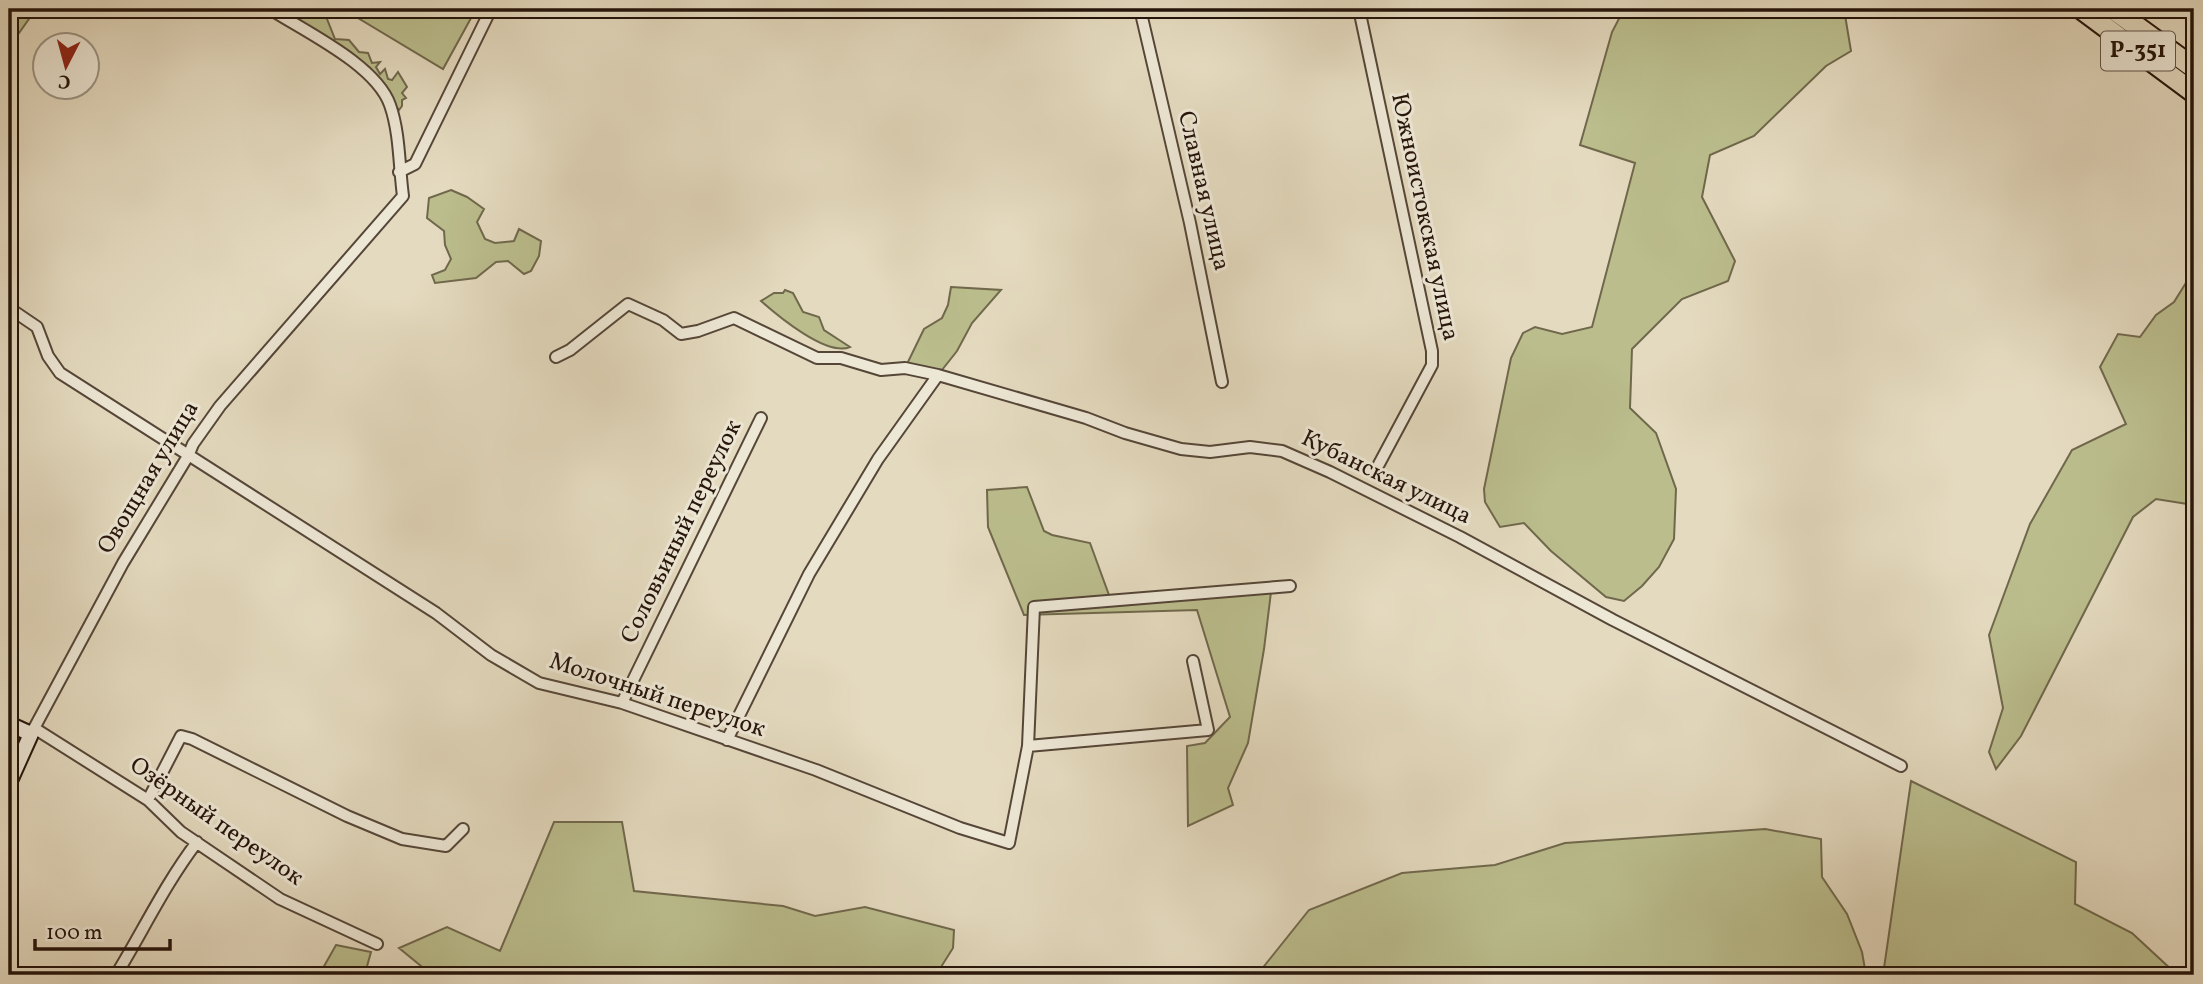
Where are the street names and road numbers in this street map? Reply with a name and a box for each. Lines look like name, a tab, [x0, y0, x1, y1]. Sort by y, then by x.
road number: Р-351	[2101, 32, 2175, 70]
street label: Южноистокская улица	[1381, 90, 1467, 344]
street label: Славная улица	[1168, 108, 1238, 274]
street label: Овощная улица	[90, 395, 208, 561]
street label: Соловьиный переулок	[613, 414, 751, 649]
street label: Кубанская улица	[1295, 422, 1477, 534]
street label: Молочный переулок	[545, 645, 770, 747]
street label: Озёрный переулок	[122, 749, 310, 895]

